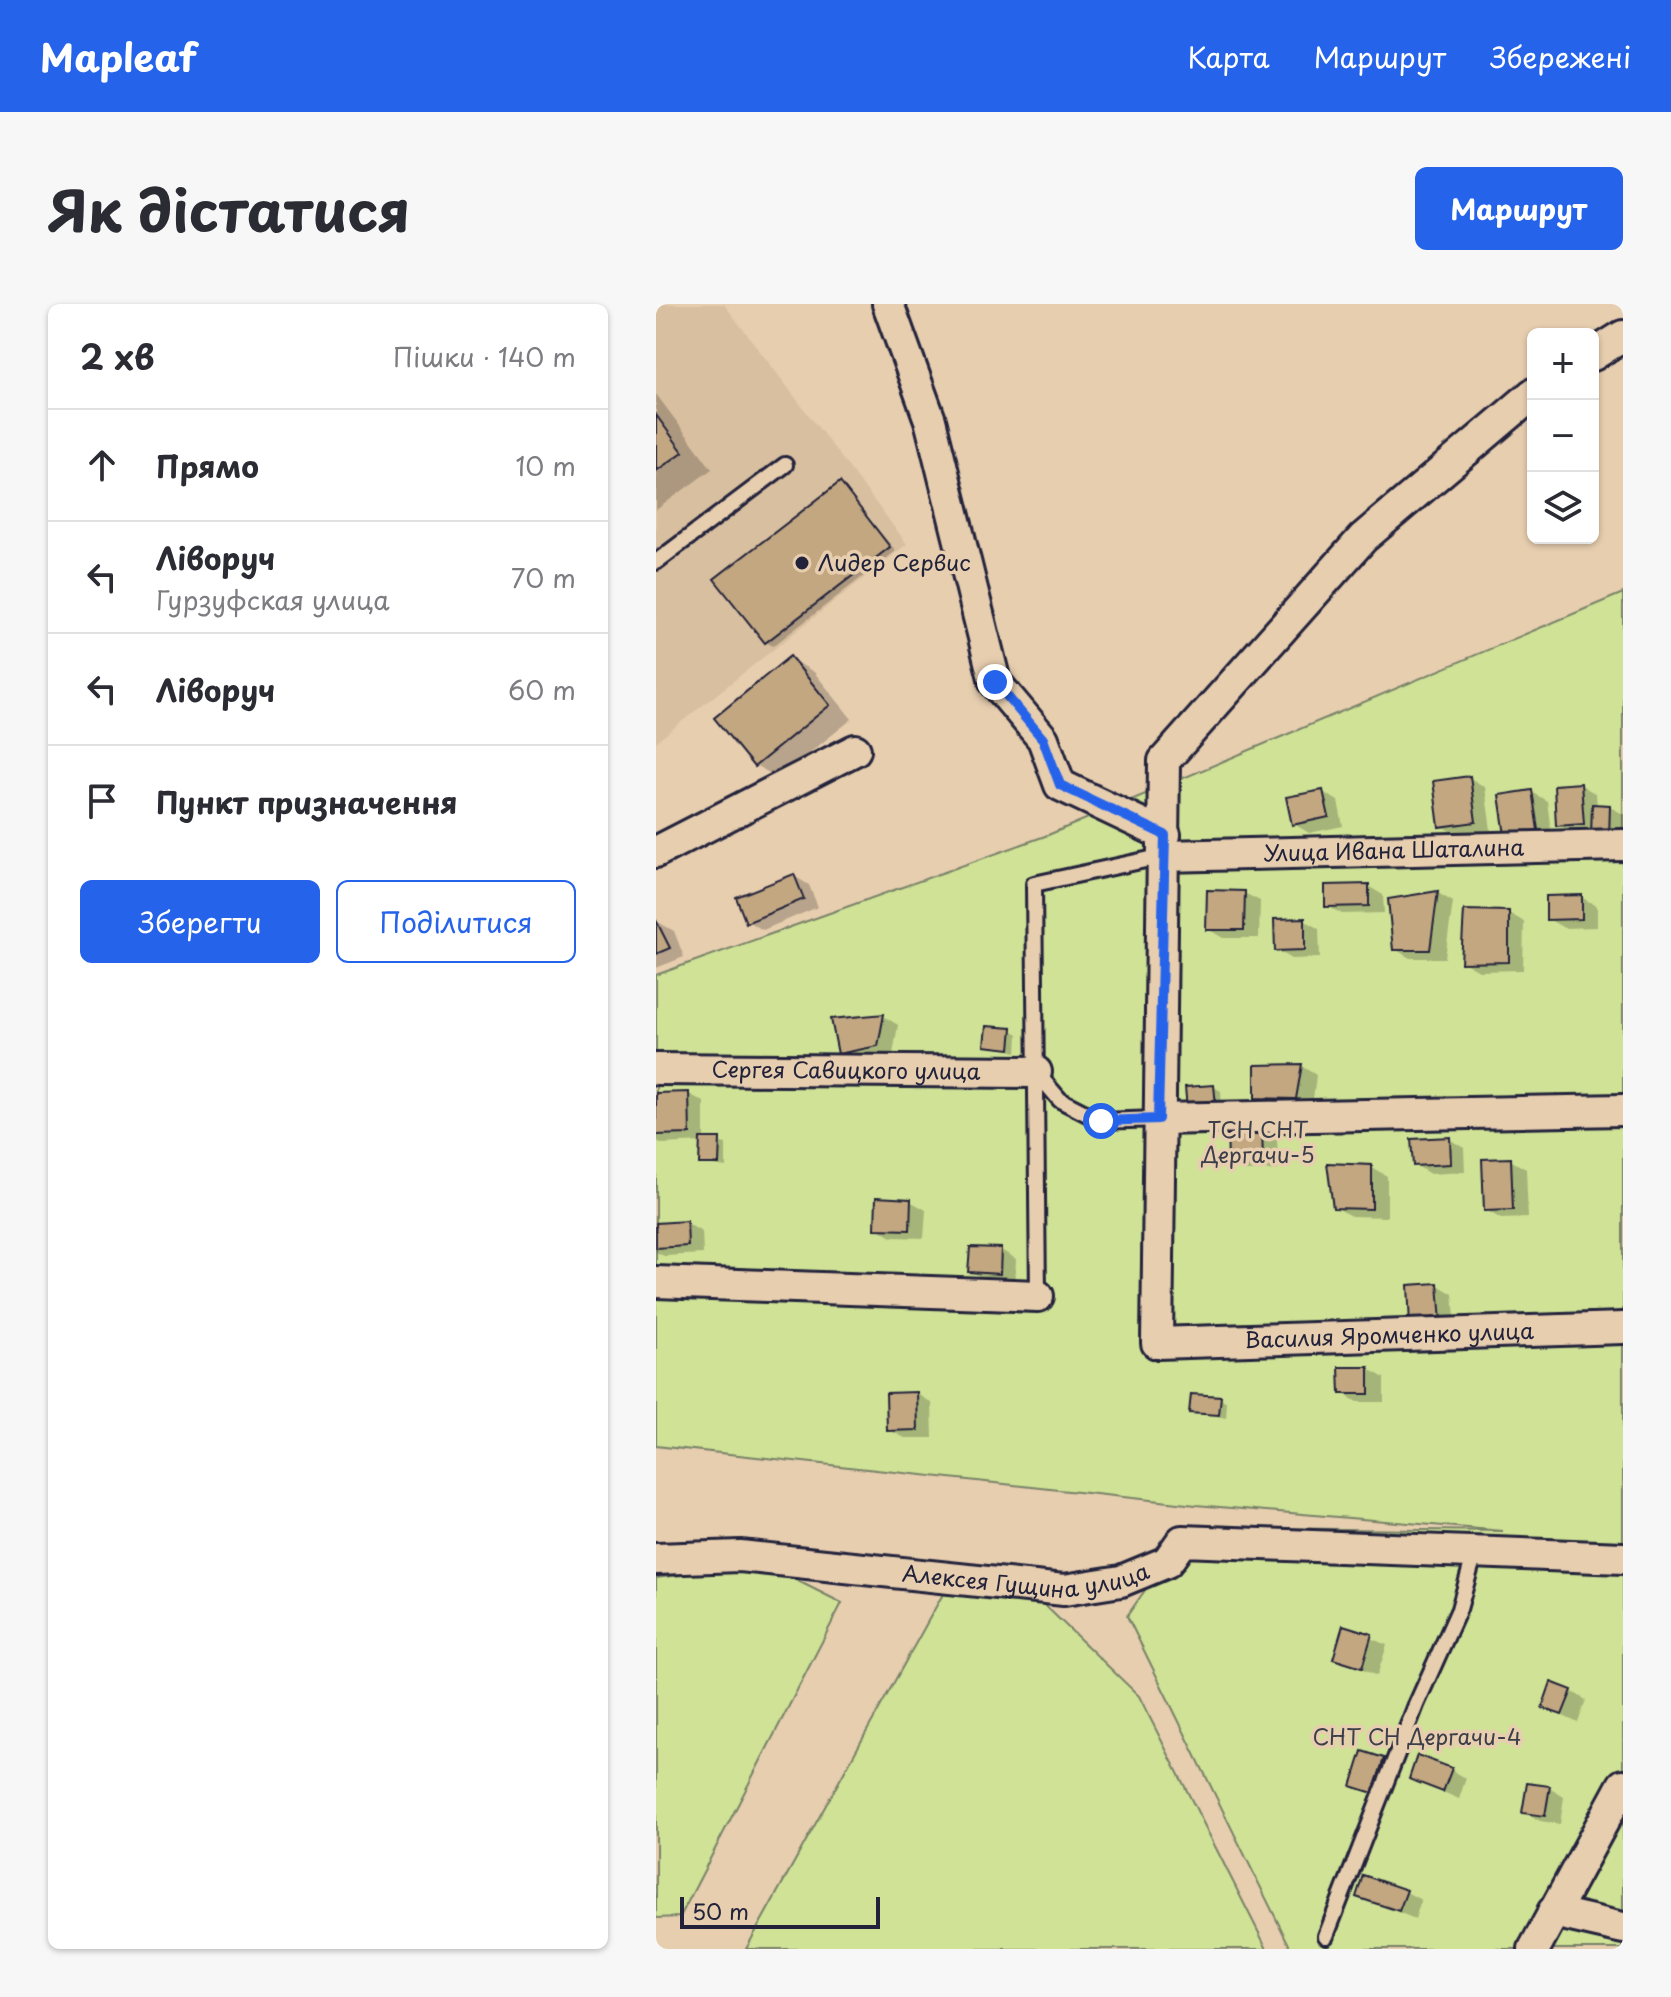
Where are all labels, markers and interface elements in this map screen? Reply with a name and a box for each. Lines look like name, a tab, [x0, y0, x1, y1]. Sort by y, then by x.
text: Mapleaf	[40, 28, 197, 85]
text: Карта	[1187, 35, 1270, 78]
text: Маршрут	[1314, 35, 1446, 78]
text: Збережені	[1490, 35, 1631, 78]
text: Як дістатися	[48, 166, 410, 251]
button: Маршрут	[1415, 167, 1623, 250]
map controls	[1527, 328, 1599, 544]
button: +	[1527, 328, 1599, 400]
text: 2 хв	[80, 330, 155, 382]
text: Пішки · 140 m	[393, 337, 576, 376]
button: −	[1527, 400, 1599, 472]
icon: ahead	[80, 443, 124, 487]
text: Прямо	[156, 443, 259, 488]
text: 10 m	[515, 446, 576, 485]
button: layers	[1527, 472, 1599, 544]
text: Ліворуч	[156, 535, 275, 580]
place label: Лидер Сервис	[818, 545, 971, 578]
marker: Лидер Сервис	[793, 554, 811, 572]
icon: left	[80, 555, 124, 599]
text: 70 m	[511, 558, 576, 597]
text: Гурзуфская улица	[156, 580, 390, 619]
route end	[977, 664, 1013, 700]
icon: left	[80, 667, 124, 711]
text: Ліворуч	[156, 667, 275, 712]
text: 60 m	[508, 670, 576, 709]
icon: arrive	[80, 779, 124, 823]
text: Пункт призначення	[156, 779, 457, 824]
street label: Улица Ивана Шаталина	[1263, 829, 1525, 869]
button: Зберегти	[80, 880, 320, 963]
button: Поділитися	[336, 880, 576, 963]
street label: Сергея Савицкого улица	[712, 1051, 981, 1087]
route start	[1083, 1103, 1119, 1139]
park label: ТСН СНТ Дергачи-5	[1200, 1112, 1315, 1170]
street label: Василия Яромченко улица	[1244, 1313, 1534, 1355]
street label: Алексея Гущина улица	[901, 1553, 1154, 1605]
park label: СНТ СН Дергачи-4	[1312, 1719, 1522, 1752]
scale bar	[680, 1893, 880, 1929]
text: 50 m	[692, 1894, 749, 1927]

